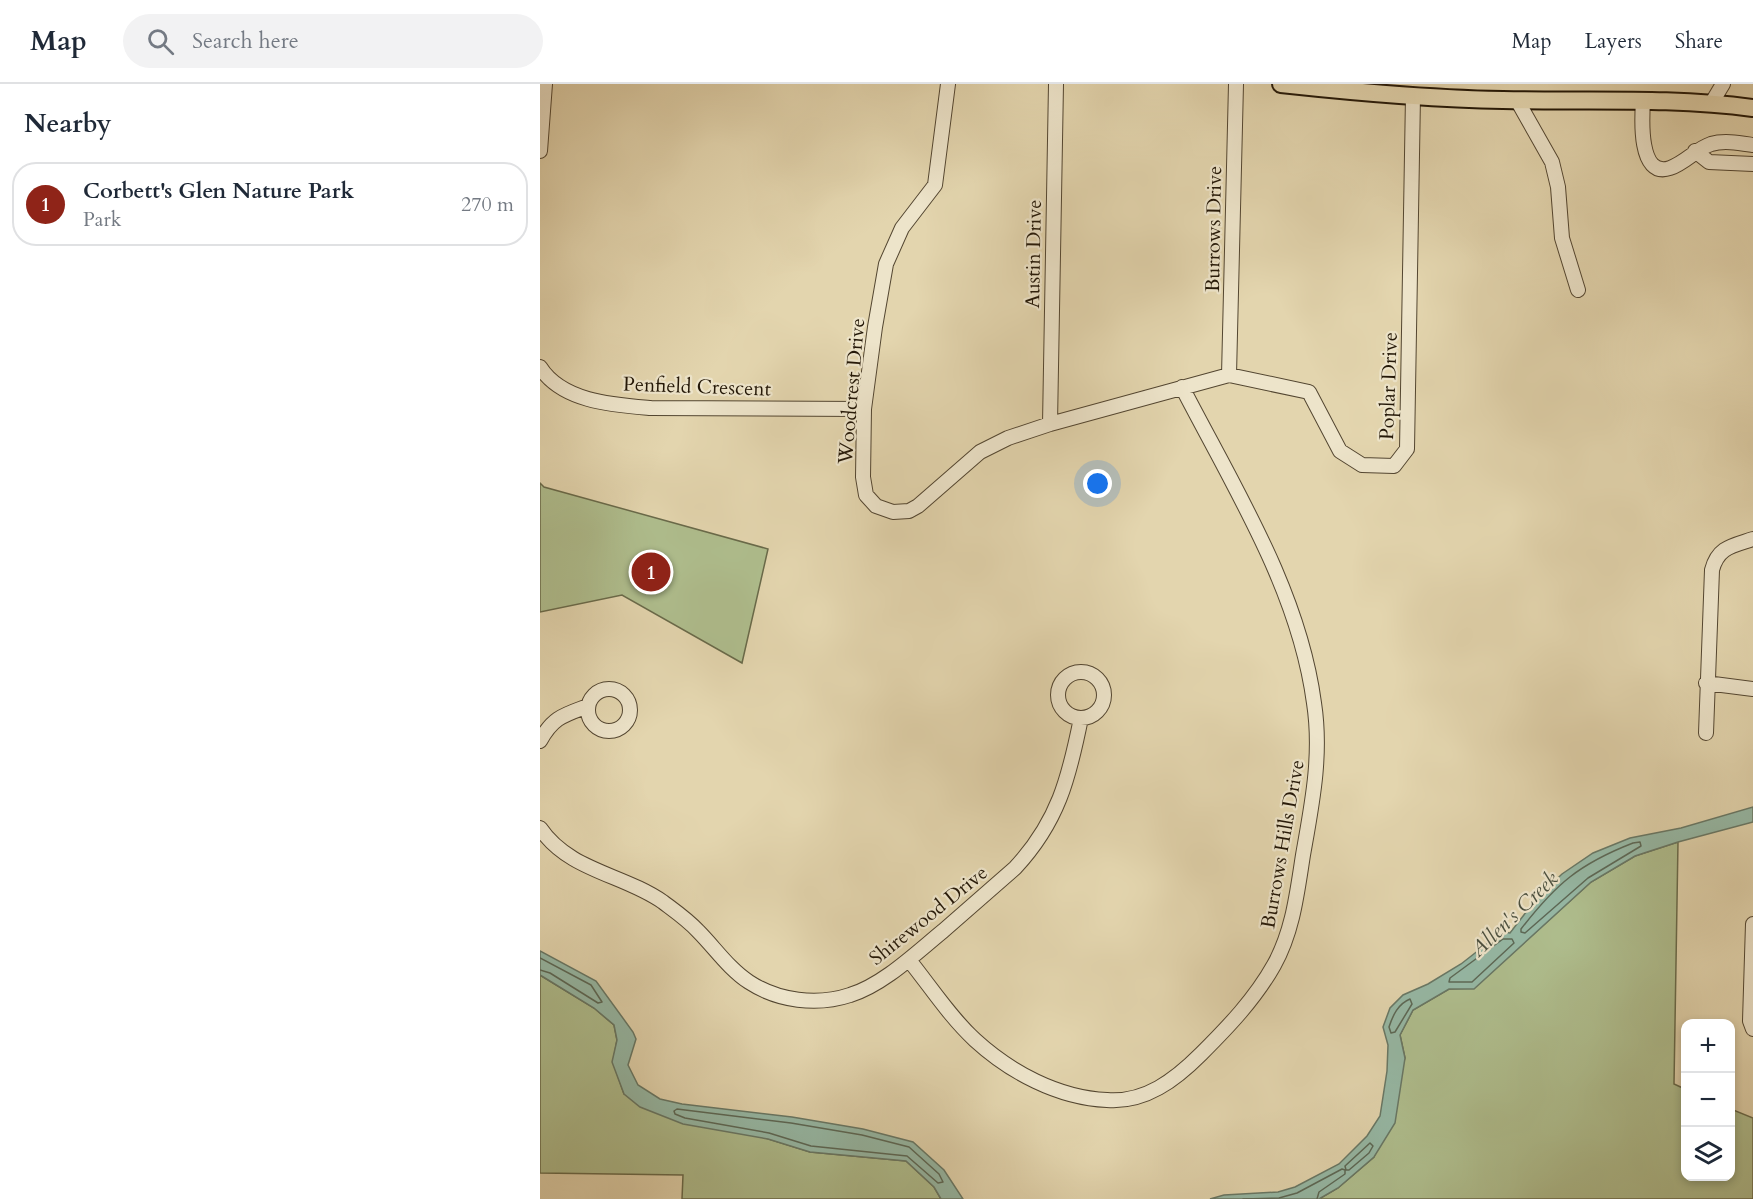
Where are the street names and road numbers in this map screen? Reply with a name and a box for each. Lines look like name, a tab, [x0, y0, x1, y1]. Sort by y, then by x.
street label: Burrows Drive	[1199, 166, 1228, 292]
street label: Austin Drive	[1019, 199, 1048, 309]
street label: Woodcrest Drive	[832, 317, 871, 466]
street label: Poplar Drive	[1373, 332, 1404, 440]
street label: Penfield Crescent	[623, 370, 772, 403]
street label: Burrows Hills Drive	[1254, 758, 1311, 931]
street label: Shirewood Drive	[863, 859, 993, 972]

